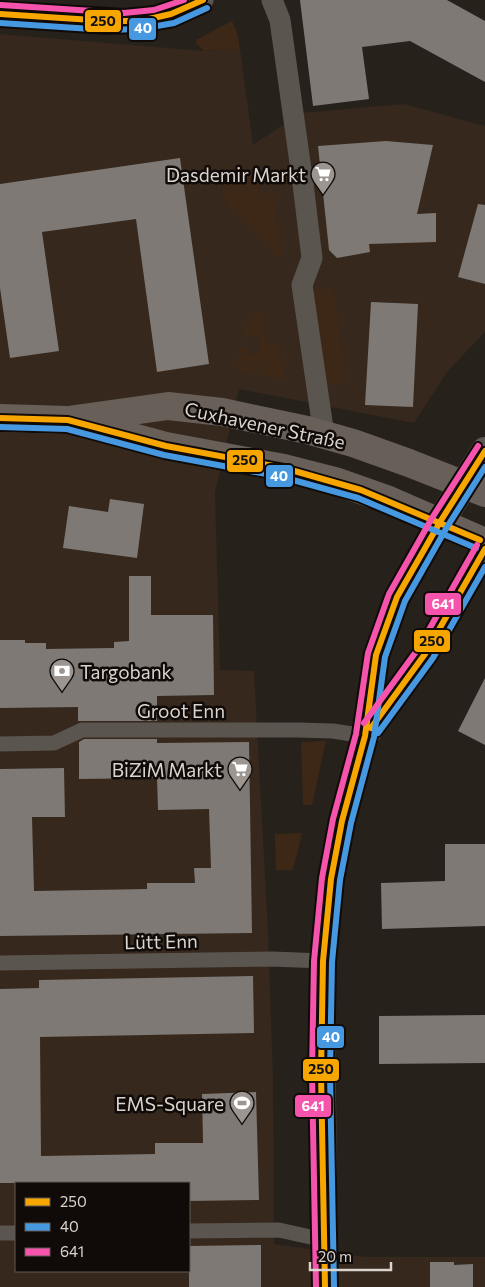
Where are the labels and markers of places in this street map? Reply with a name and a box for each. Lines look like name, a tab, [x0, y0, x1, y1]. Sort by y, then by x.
supermarket icon: Dasdemir Markt	[310, 161, 336, 195]
place label: Dasdemir Markt	[166, 163, 306, 186]
bank icon: Targobank	[49, 658, 75, 692]
place label: Targobank	[80, 660, 172, 683]
supermarket icon: BiZiM Markt	[227, 756, 253, 790]
place label: BiZiM Markt	[112, 758, 222, 781]
sports icon: EMS-Square	[229, 1090, 255, 1124]
place label: EMS-Square	[115, 1092, 224, 1115]

